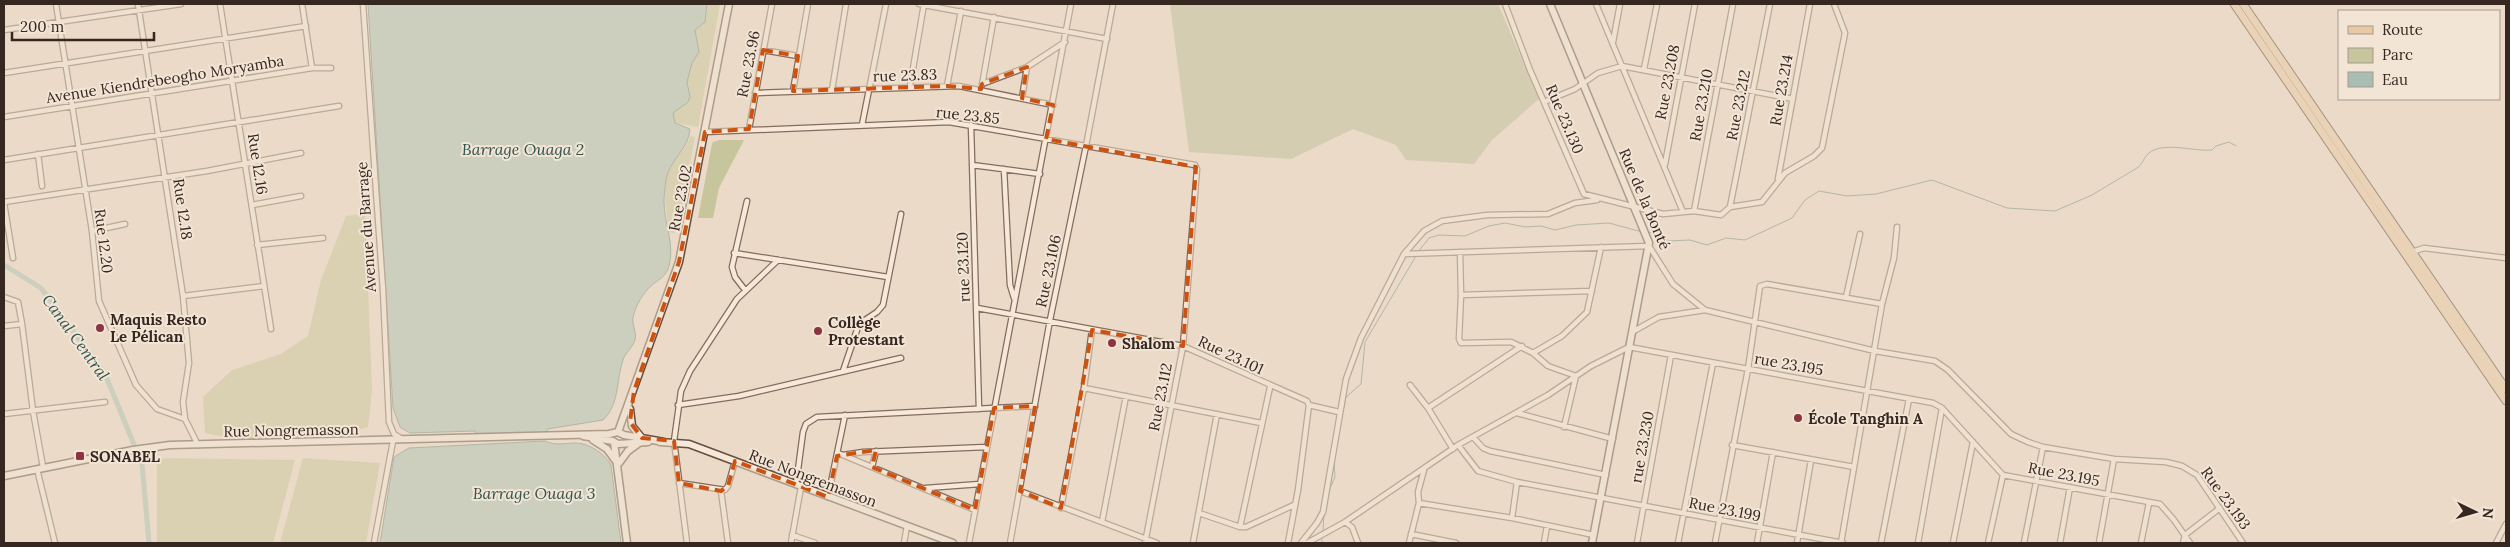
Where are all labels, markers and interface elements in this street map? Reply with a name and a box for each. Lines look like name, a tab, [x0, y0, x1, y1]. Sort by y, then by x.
scale bar	[12, 10, 155, 42]
legend	[2338, 10, 2500, 100]
text: 200 m	[20, 17, 64, 36]
text: Route	[2382, 20, 2423, 39]
street label: Rue 23.96	[732, 29, 764, 99]
street label: Rue 23.208	[1650, 43, 1684, 121]
text: Parc	[2382, 45, 2413, 64]
street label: Avenue Kiendrebeogho Moryamba	[44, 51, 286, 107]
street label: Rue 23.214	[1765, 53, 1797, 127]
street label: rue 23.83	[873, 64, 937, 86]
street label: Rue 23.210	[1685, 67, 1717, 143]
street label: Rue 23.212	[1722, 68, 1754, 142]
text: Eau	[2382, 70, 2408, 89]
street label: Rue 23.130	[1542, 81, 1588, 157]
street label: rue 23.85	[935, 102, 1001, 128]
street label: Rue 12.16	[244, 132, 272, 196]
water label: Barrage Ouaga 2	[462, 139, 584, 159]
street label: Rue de la Bonté	[1615, 145, 1675, 253]
street label: Avenue du Barrage	[352, 161, 380, 294]
street label: Rue 23.02	[664, 163, 696, 233]
street label: Rue 12.18	[169, 177, 197, 241]
street label: Rue 12.20	[91, 208, 117, 274]
street label: rue 23.120	[952, 232, 974, 302]
street label: Rue 23.106	[1031, 233, 1065, 309]
water label: Canal Central	[38, 290, 114, 384]
place label: Maquis Resto Le Pélican	[110, 310, 207, 346]
place label: Collège Protestant	[828, 313, 905, 349]
marker: Maquis Resto Le Pélican	[94, 322, 106, 334]
marker: Collège Protestant	[812, 325, 824, 337]
street label: Rue 23.101	[1195, 331, 1267, 379]
place label: Shalom	[1122, 334, 1175, 353]
marker: Shalom	[1106, 337, 1118, 349]
street label: rue 23.195	[1753, 349, 1825, 379]
street label: Rue 23.112	[1144, 361, 1176, 433]
street label: rue 23.230	[1626, 409, 1658, 485]
place label: École Tanghin A	[1808, 409, 1923, 428]
marker: École Tanghin A	[1792, 412, 1804, 424]
street label: Rue Nongremasson	[223, 419, 359, 441]
street label: Rue Nongremasson	[746, 445, 880, 511]
place label: SONABEL	[90, 447, 160, 466]
marker: SONABEL	[74, 450, 86, 462]
street label: Rue 23.195	[2027, 458, 2101, 490]
street label: Rue 23.193	[2197, 463, 2255, 533]
water label: Barrage Ouaga 3	[473, 483, 595, 503]
north arrow	[2450, 487, 2500, 537]
street label: Rue 23.199	[1687, 493, 1763, 525]
text: N	[2478, 507, 2497, 519]

